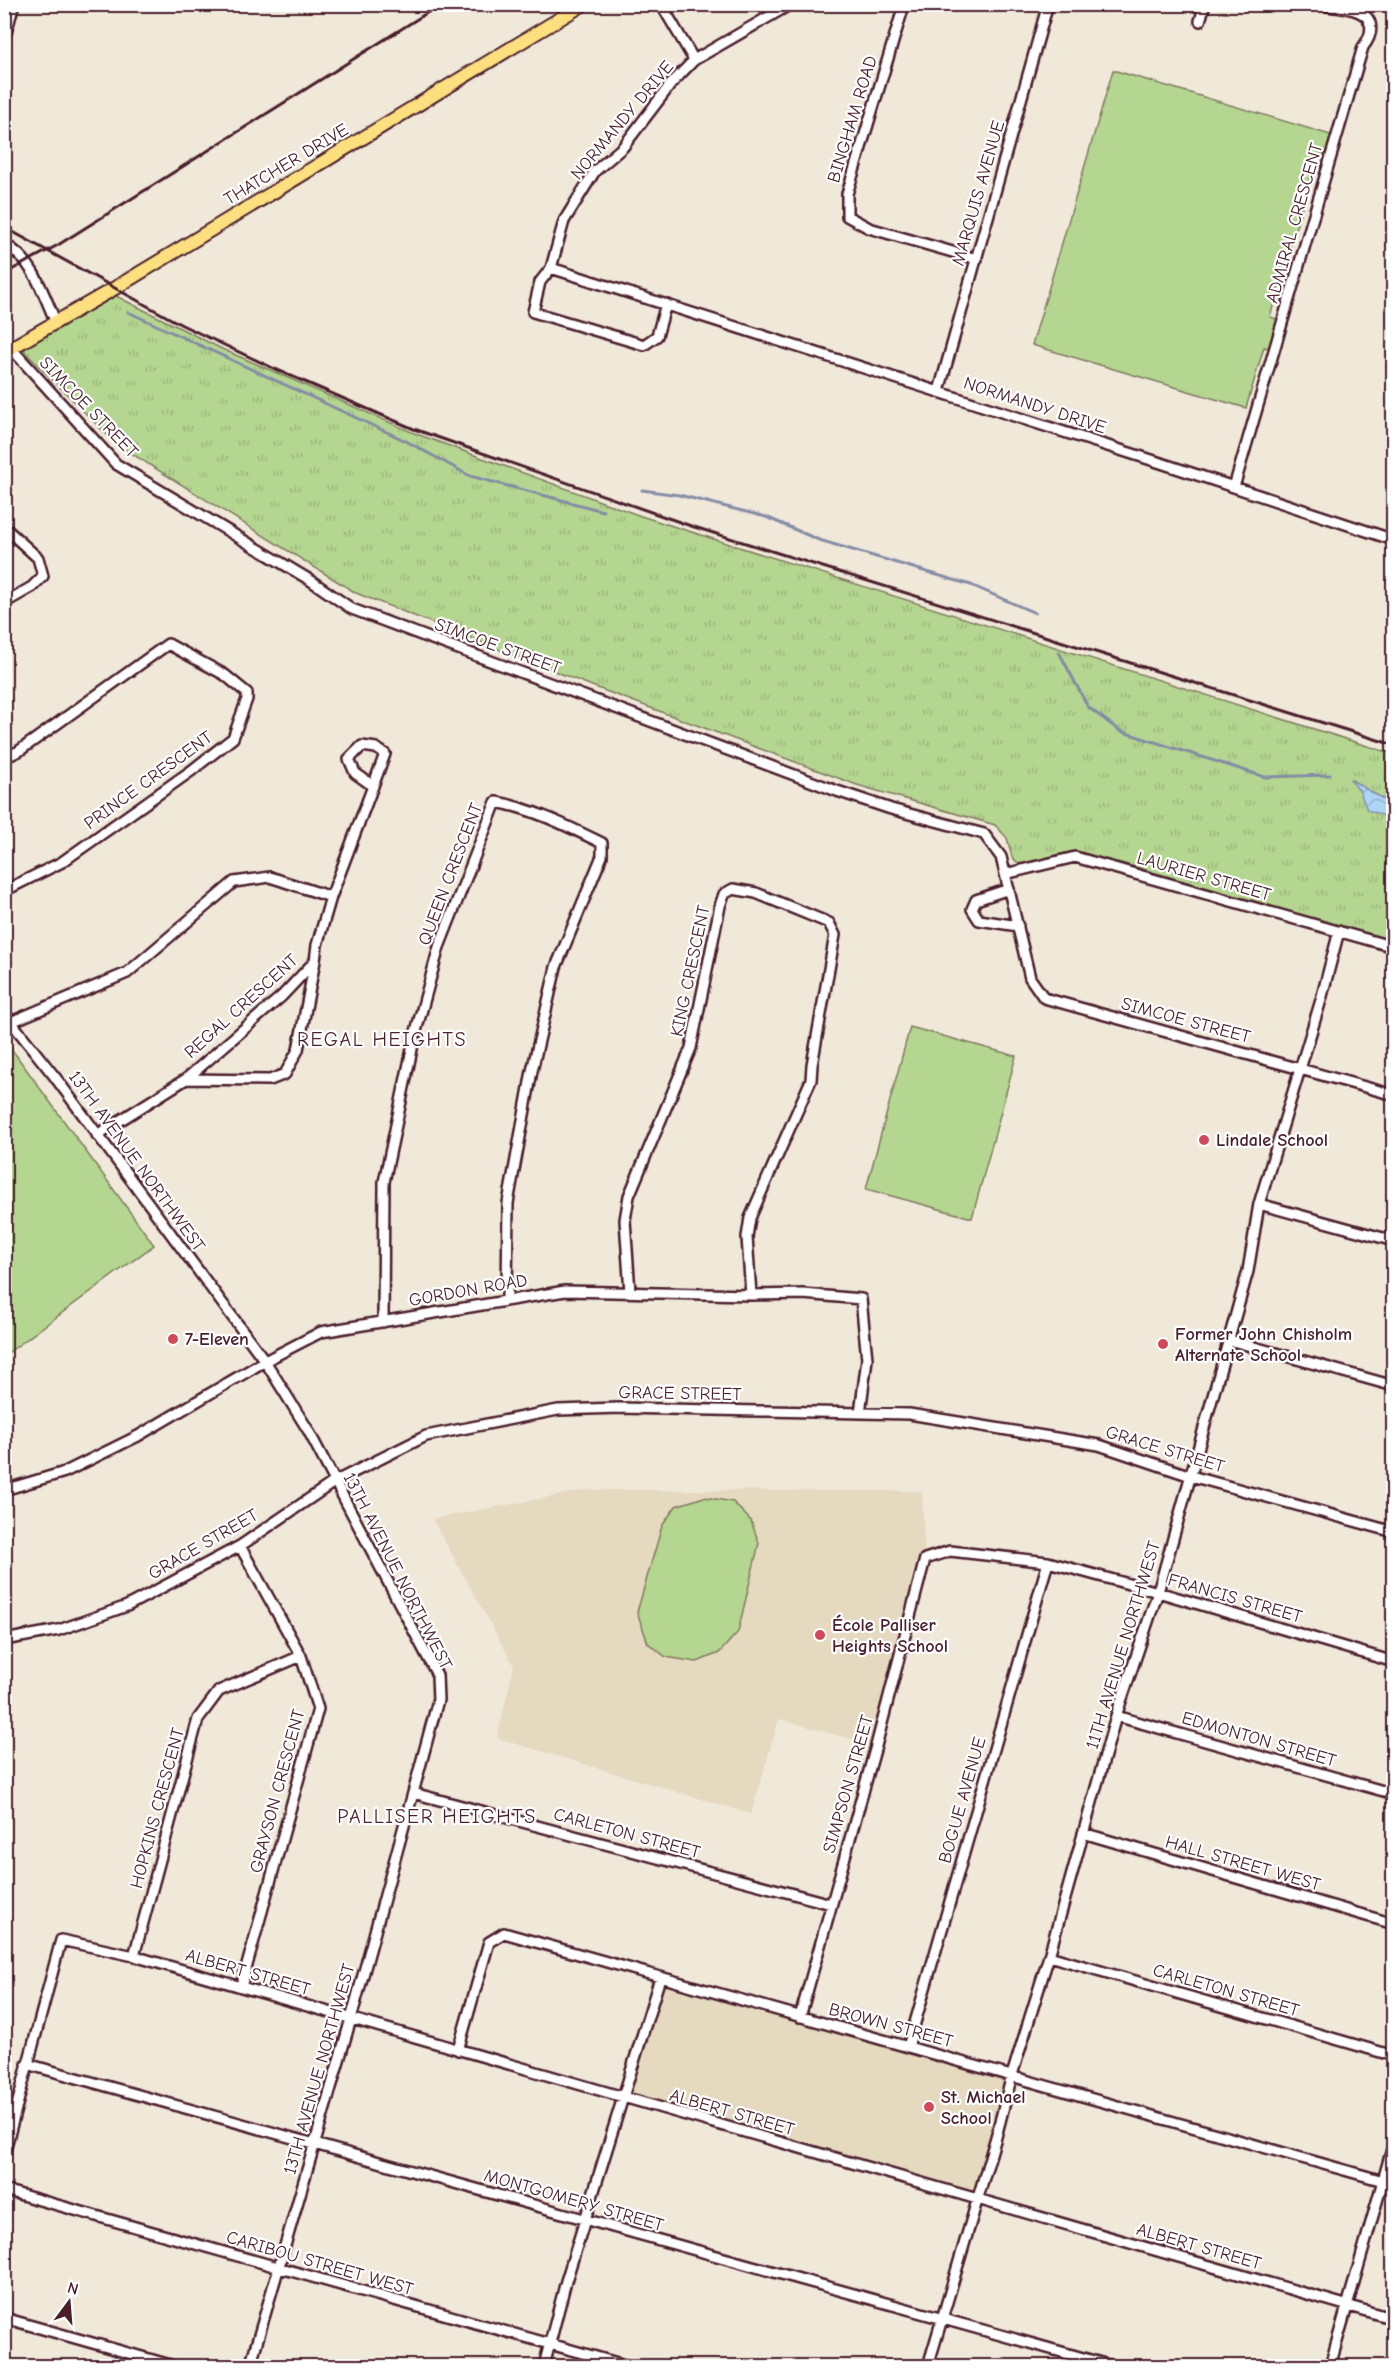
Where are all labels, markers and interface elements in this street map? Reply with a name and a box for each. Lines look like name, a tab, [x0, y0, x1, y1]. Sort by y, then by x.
street label: BINGHAM ROAD	[823, 53, 882, 185]
street label: NORMANDY DRIVE	[567, 57, 678, 184]
street label: MARQUIS AVENUE	[948, 118, 1009, 268]
street label: THATCHER DRIVE	[220, 119, 352, 210]
street label: ADMIRAL CRESCENT	[1262, 140, 1328, 306]
street label: SIMCOE STREET	[35, 352, 143, 463]
street label: NORMANDY DRIVE	[961, 373, 1109, 438]
street label: SIMCOE STREET	[432, 614, 564, 679]
street label: PRINCE CRESCENT	[80, 726, 217, 834]
street label: QUEEN CRESCENT	[414, 800, 487, 948]
street label: LAURIER STREET	[1134, 847, 1274, 906]
street label: KING CRESCENT	[666, 903, 715, 1039]
street label: REGAL CRESCENT	[180, 949, 303, 1063]
street label: SIMCOE STREET	[1119, 993, 1253, 1048]
district label: REGAL HEIGHTS	[297, 1028, 467, 1051]
street label: 13TH AVENUE NORTHWEST	[64, 1067, 210, 1256]
place label: Lindale School	[1216, 1130, 1328, 1151]
marker: Lindale School	[1197, 1133, 1211, 1147]
street label: GORDON ROAD	[407, 1270, 529, 1311]
place label: Former John Chisholm Alternate School	[1175, 1324, 1352, 1366]
place label: 7-Eleven	[185, 1329, 249, 1350]
marker: 7-Eleven	[166, 1332, 180, 1346]
marker: Former John Chisholm Alternate School	[1156, 1337, 1170, 1351]
street label: GRACE STREET	[618, 1382, 742, 1405]
street label: GRACE STREET	[1103, 1421, 1227, 1478]
street label: 13TH AVENUE NORTHWEST	[339, 1469, 457, 1674]
street label: GRACE STREET	[145, 1504, 262, 1584]
street label: 11TH AVENUE NORTHWEST	[1082, 1538, 1165, 1752]
street label: FRANCIS STREET	[1165, 1569, 1305, 1628]
place label: École Palliser Heights School	[832, 1614, 948, 1657]
marker: École Palliser Heights School	[813, 1628, 827, 1642]
street label: GRAYSON CRESCENT	[245, 1706, 310, 1875]
street label: EDMONTON STREET	[1179, 1707, 1339, 1772]
street label: SIMPSON STREET	[819, 1712, 878, 1856]
street label: HOPKINS CRESCENT	[126, 1725, 189, 1891]
street label: BOGUE AVENUE	[934, 1735, 991, 1866]
street label: CARLETON STREET	[551, 1804, 703, 1863]
district label: PALLISER HEIGHTS	[337, 1805, 537, 1828]
street label: HALL STREET WEST	[1163, 1831, 1323, 1896]
street label: ALBERT STREET	[183, 1945, 313, 2000]
street label: CARLETON STREET	[1150, 1960, 1302, 2022]
street label: 13TH AVENUE NORTHWEST	[279, 1961, 360, 2177]
street label: BROWN STREET	[826, 1999, 956, 2052]
street label: ALBERT STREET	[667, 2085, 797, 2140]
place label: St. Michael School	[941, 2087, 1025, 2129]
marker: St. Michael School	[922, 2100, 936, 2114]
street label: MONTGOMERY STREET	[482, 2165, 667, 2236]
street label: ALBERT STREET	[1134, 2219, 1264, 2274]
street label: CARIBOU STREET WEST	[224, 2227, 416, 2300]
north arrow	[39, 2272, 99, 2332]
text: N	[65, 2278, 80, 2299]

